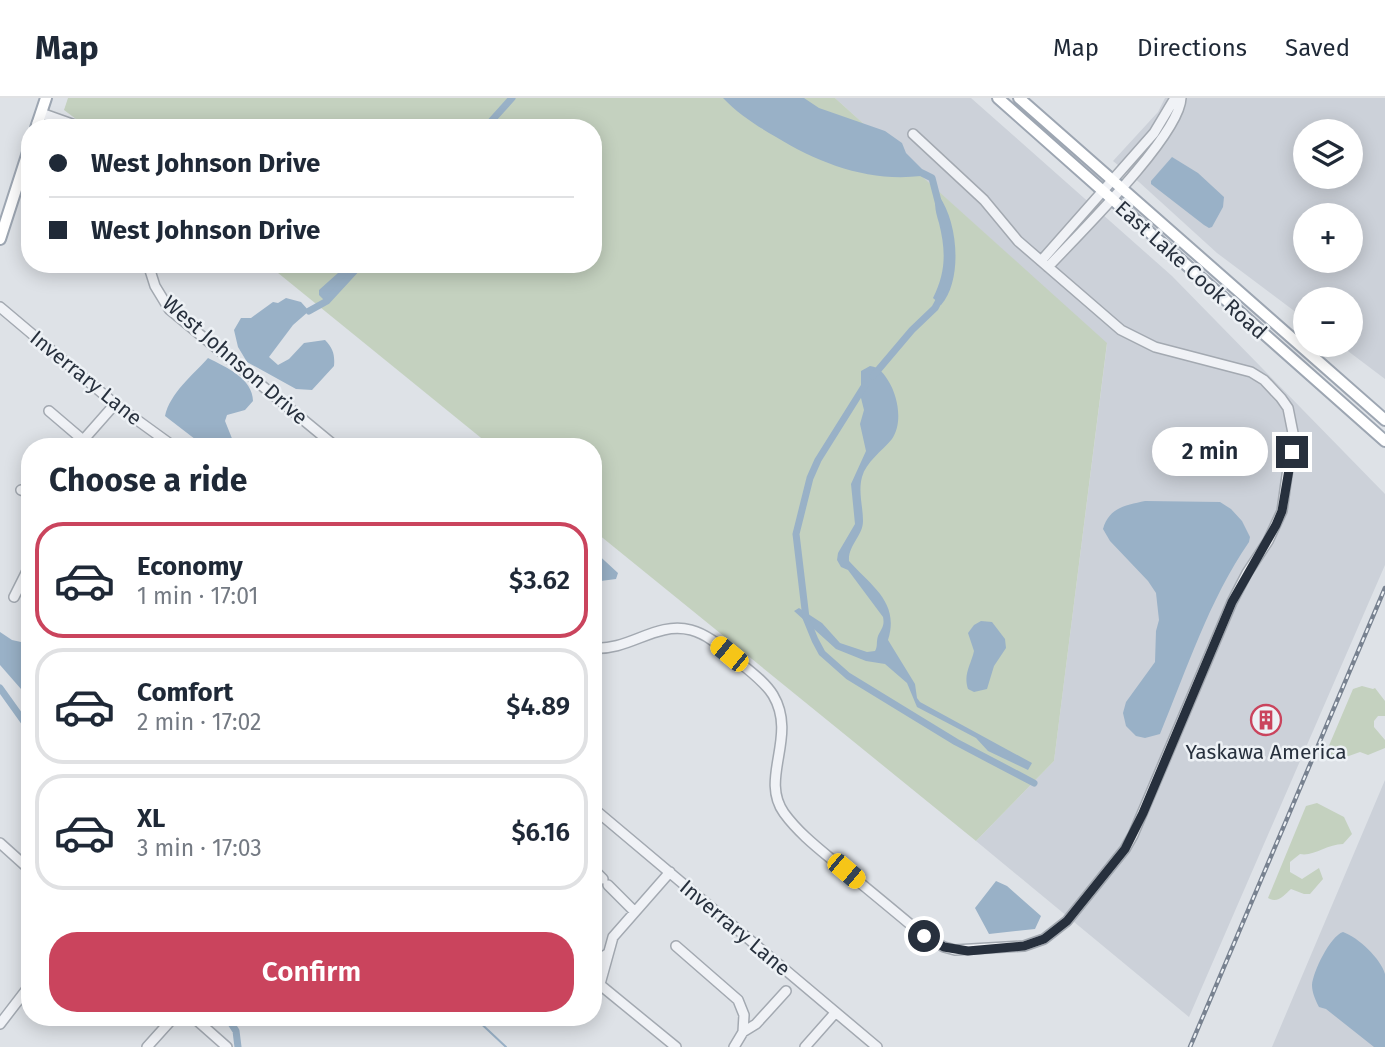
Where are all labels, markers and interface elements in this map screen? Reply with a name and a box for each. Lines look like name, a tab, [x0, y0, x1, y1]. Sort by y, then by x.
text: Map	[35, 28, 99, 68]
text: Map	[1053, 34, 1099, 62]
text: Directions	[1137, 34, 1247, 62]
text: Saved	[1285, 34, 1350, 62]
map controls	[1293, 119, 1363, 357]
button: layers	[1293, 119, 1363, 189]
text: West Johnson Drive	[91, 148, 320, 179]
street label: East Lake Cook Road	[1110, 195, 1272, 345]
button: +	[1293, 203, 1363, 273]
text: West Johnson Drive	[91, 215, 320, 246]
button: −	[1293, 287, 1363, 357]
street label: West Johnson Drive	[157, 290, 313, 430]
street label: Inverrary Lane	[25, 325, 147, 431]
callout: 2 min	[1152, 428, 1268, 476]
route end	[1276, 436, 1308, 468]
text: 2 min	[1182, 437, 1238, 465]
text: Choose a ride	[49, 461, 247, 499]
icon: car	[53, 549, 116, 612]
text: Economy	[137, 551, 243, 582]
text: $3.62	[509, 565, 570, 596]
text: 1 min · 17:01	[137, 582, 258, 610]
car	[707, 633, 752, 675]
icon: car	[53, 675, 116, 738]
text: Comfort	[137, 677, 233, 708]
text: $4.89	[506, 691, 570, 722]
building icon: Yaskawa America	[1249, 703, 1283, 737]
text: 2 min · 17:02	[137, 708, 262, 736]
place label: Yaskawa America	[1185, 739, 1347, 765]
icon: car	[53, 801, 116, 864]
text: XL	[137, 803, 165, 834]
text: $6.16	[511, 817, 570, 848]
text: 3 min · 17:03	[137, 834, 262, 862]
car	[824, 849, 869, 893]
street label: Inverrary Lane	[674, 874, 796, 982]
route start	[908, 920, 940, 952]
button: Confirm	[49, 932, 574, 1012]

